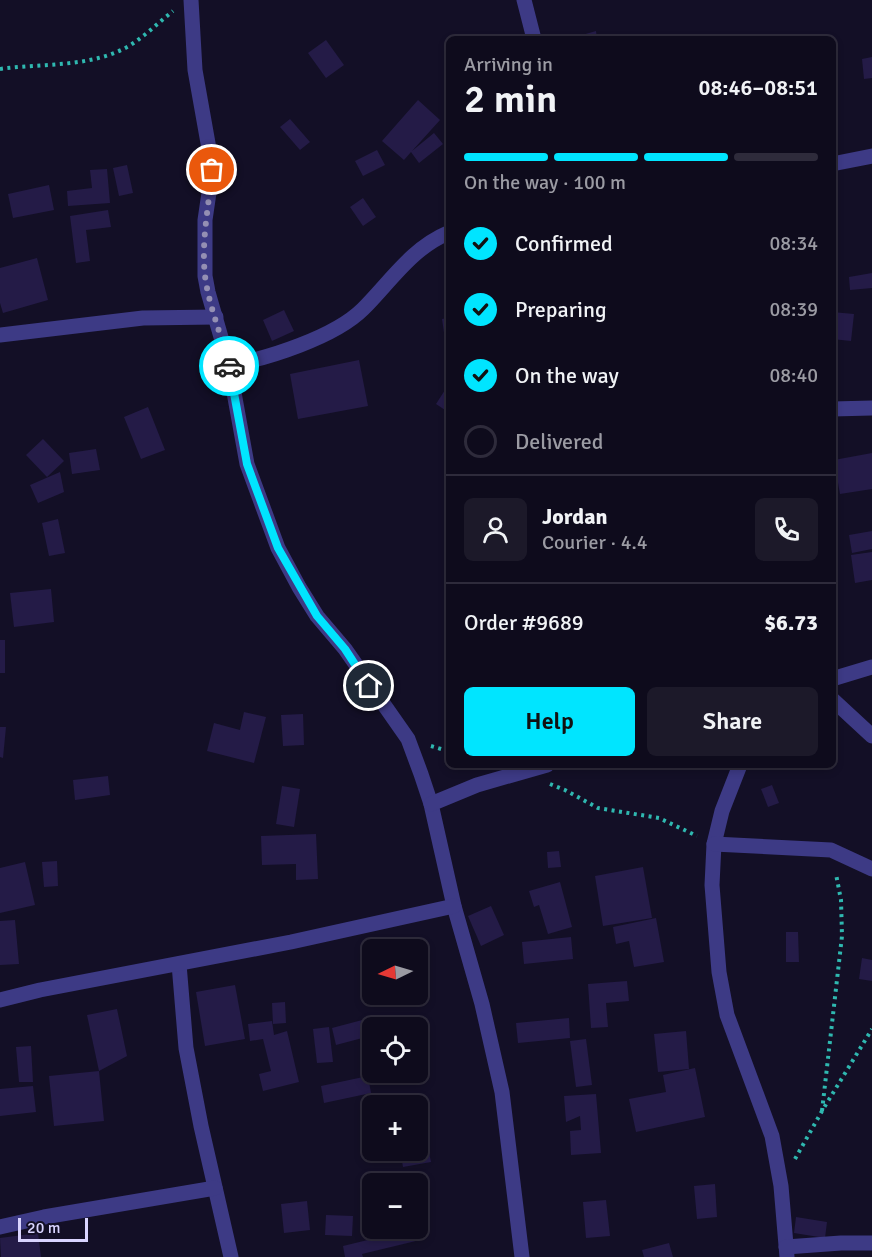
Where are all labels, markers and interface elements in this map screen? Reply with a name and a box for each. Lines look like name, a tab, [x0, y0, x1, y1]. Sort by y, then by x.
text: Arriving in	[464, 52, 553, 77]
text: 08:46–08:51	[699, 74, 818, 101]
text: 2 min	[464, 75, 557, 123]
pin	[186, 144, 237, 195]
icon: bag	[195, 153, 228, 186]
text: On the way · 100 m	[464, 170, 626, 195]
icon: check	[464, 227, 497, 260]
text: Confirmed	[515, 230, 613, 257]
text: 08:34	[769, 231, 818, 256]
icon: check	[464, 293, 497, 326]
text: Preparing	[515, 296, 607, 323]
text: 08:39	[769, 297, 818, 322]
courier	[199, 336, 259, 396]
icon: car	[213, 350, 246, 383]
icon: check	[464, 359, 497, 392]
text: On the way	[515, 362, 619, 389]
text: 08:40	[769, 363, 818, 388]
text: Delivered	[515, 428, 603, 455]
button: person	[464, 498, 527, 561]
button: phone	[755, 498, 818, 561]
text: Jordan	[542, 503, 608, 530]
text: Courier · 4.4	[542, 530, 648, 555]
text: Order #9689	[464, 609, 584, 636]
text: $6.73	[764, 609, 818, 636]
pin	[343, 660, 394, 711]
icon: home	[352, 669, 385, 702]
button: Help	[464, 687, 635, 756]
button: Share	[647, 687, 818, 756]
north arrow	[362, 939, 428, 1005]
map controls	[362, 939, 428, 1239]
button: locate	[362, 1017, 428, 1083]
button: +	[362, 1095, 428, 1161]
button: −	[362, 1173, 428, 1239]
scale bar	[18, 1215, 88, 1242]
text: 20 m	[27, 1218, 61, 1238]

